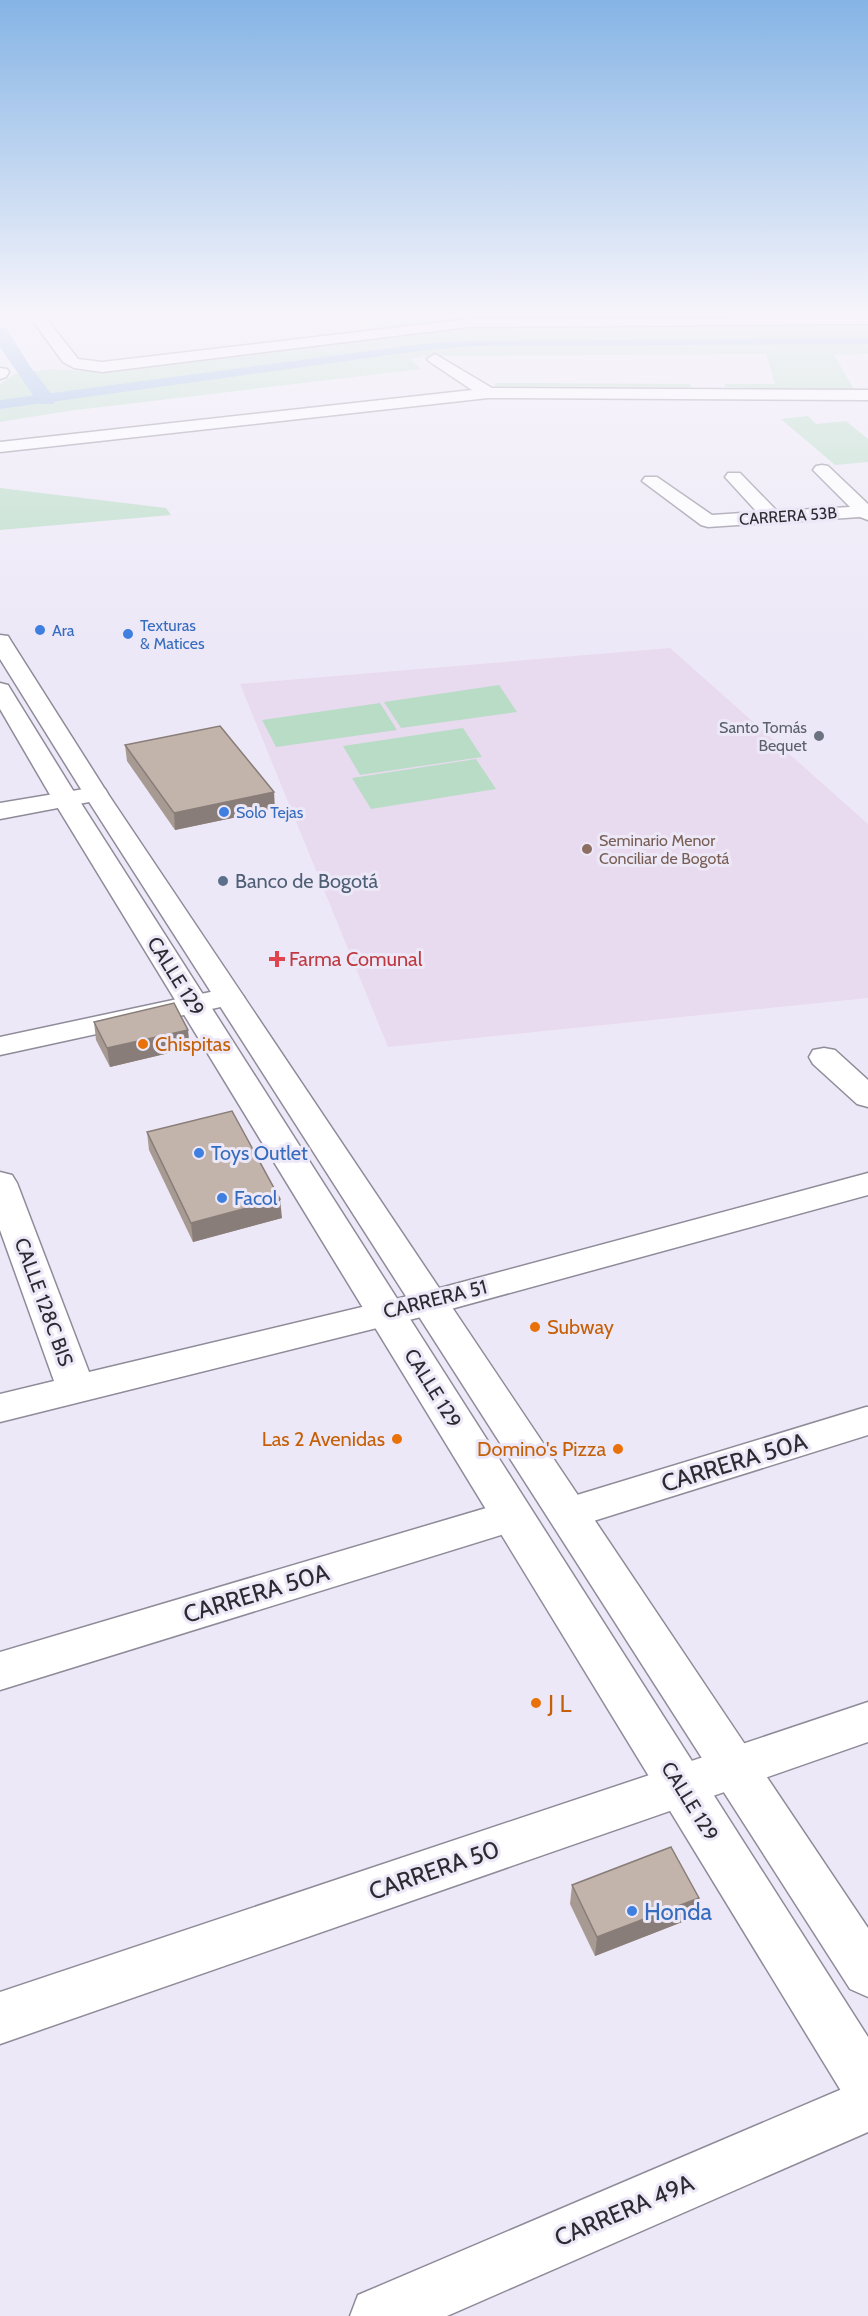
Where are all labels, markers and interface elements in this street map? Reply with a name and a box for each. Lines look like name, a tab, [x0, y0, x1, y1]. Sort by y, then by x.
street label: CARRERA 53B	[739, 503, 838, 529]
place label: Texturas & Matices	[140, 616, 205, 653]
place label: Ara	[52, 621, 75, 640]
marker: Ara	[33, 623, 47, 637]
marker: Texturas & Matices	[121, 627, 135, 641]
place label: Santo Tomás Bequet	[719, 718, 808, 755]
marker: Santo Tomás Bequet	[812, 729, 826, 743]
place label: Solo Tejas	[236, 803, 304, 822]
marker: Solo Tejas	[217, 805, 231, 819]
place label: Seminario Menor Conciliar de Bogotá	[599, 831, 730, 868]
marker: Seminario Menor Conciliar de Bogotá	[580, 842, 594, 856]
place label: Banco de Bogotá	[235, 869, 378, 893]
marker: Banco de Bogotá	[216, 874, 230, 888]
street label: CALLE 129	[142, 932, 210, 1020]
place label: Farma Comunal	[289, 947, 423, 971]
marker: Farma Comunal	[270, 952, 284, 966]
place label: Chispitas	[155, 1032, 231, 1056]
marker: Chispitas	[136, 1037, 150, 1051]
place label: Toys Outlet	[211, 1141, 308, 1165]
marker: Toys Outlet	[192, 1146, 206, 1160]
place label: Facol	[234, 1186, 278, 1210]
marker: Facol	[215, 1191, 229, 1205]
street label: CALLE 128C BIS	[10, 1235, 78, 1370]
street label: CARRERA 51	[381, 1275, 489, 1323]
place label: Subway	[547, 1315, 614, 1339]
marker: Subway	[528, 1320, 542, 1334]
street label: CALLE 129	[399, 1344, 467, 1432]
street label: CARRERA 50A	[658, 1426, 811, 1498]
place label: Las 2 Avenidas	[262, 1427, 385, 1451]
marker: Las 2 Avenidas	[390, 1432, 404, 1446]
place label: Domino's Pizza	[477, 1437, 606, 1461]
marker: Domino's Pizza	[611, 1442, 625, 1456]
street label: CARRERA 50A	[180, 1557, 333, 1629]
place label: J L	[547, 1689, 572, 1718]
marker: J L	[529, 1696, 543, 1710]
street label: CALLE 129	[656, 1757, 724, 1845]
street label: CARRERA 50	[365, 1834, 503, 1906]
place label: Honda	[644, 1897, 713, 1926]
marker: Honda	[625, 1904, 639, 1918]
street label: CARRERA 49A	[550, 2168, 698, 2252]

